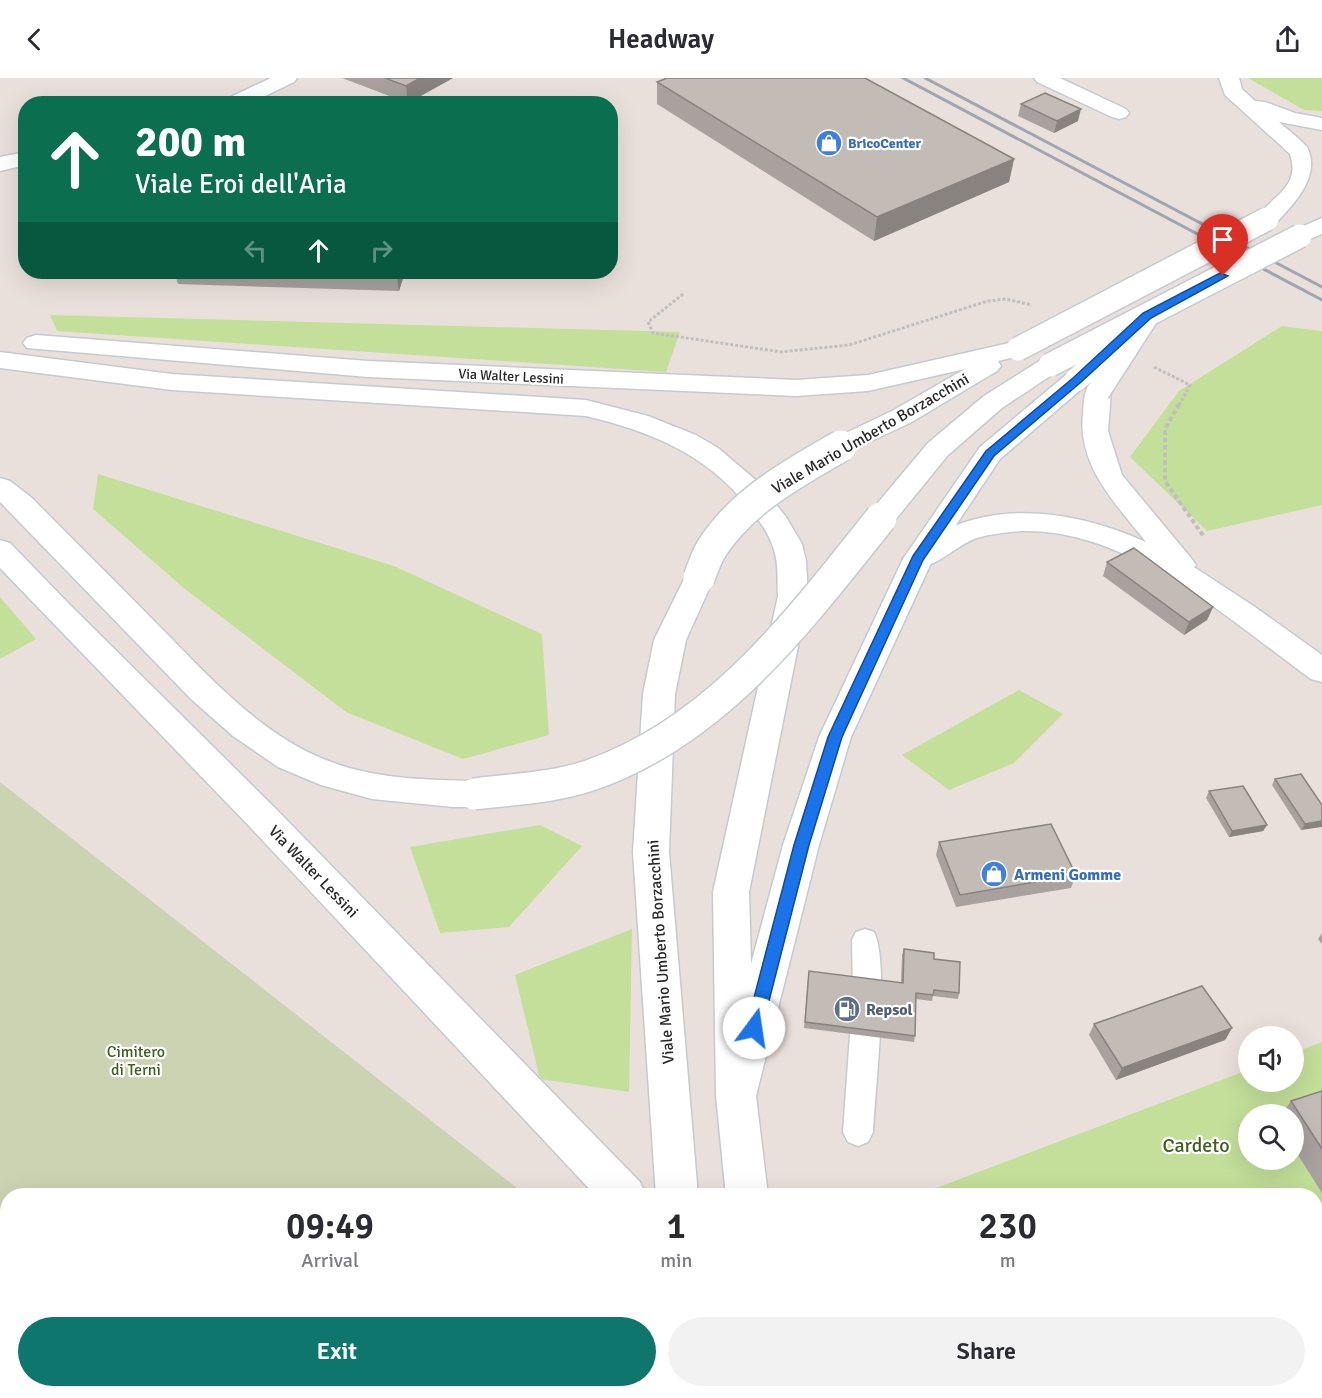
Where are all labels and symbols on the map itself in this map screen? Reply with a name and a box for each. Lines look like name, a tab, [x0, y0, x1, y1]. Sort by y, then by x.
shop icon: BricoCenter	[814, 128, 844, 158]
place label: BricoCenter	[848, 135, 922, 152]
pin	[1197, 214, 1248, 276]
street label: Via Walter Lessini	[458, 365, 564, 388]
street label: Viale Mario Umberto Borzacchini	[768, 369, 973, 499]
street label: Via Walter Lessini	[264, 821, 362, 922]
street label: Viale Mario Umberto Borzacchini	[643, 839, 679, 1065]
shop icon: Armeni Gomme	[979, 859, 1009, 889]
place label: Armeni Gomme	[1014, 865, 1121, 885]
fuel station icon: Repsol	[832, 994, 862, 1024]
position arrow	[722, 996, 786, 1060]
place label: Repsol	[866, 1000, 913, 1020]
park label: Cimitero di Terni	[107, 1042, 165, 1080]
park label: Cardeto	[1162, 1133, 1230, 1158]

